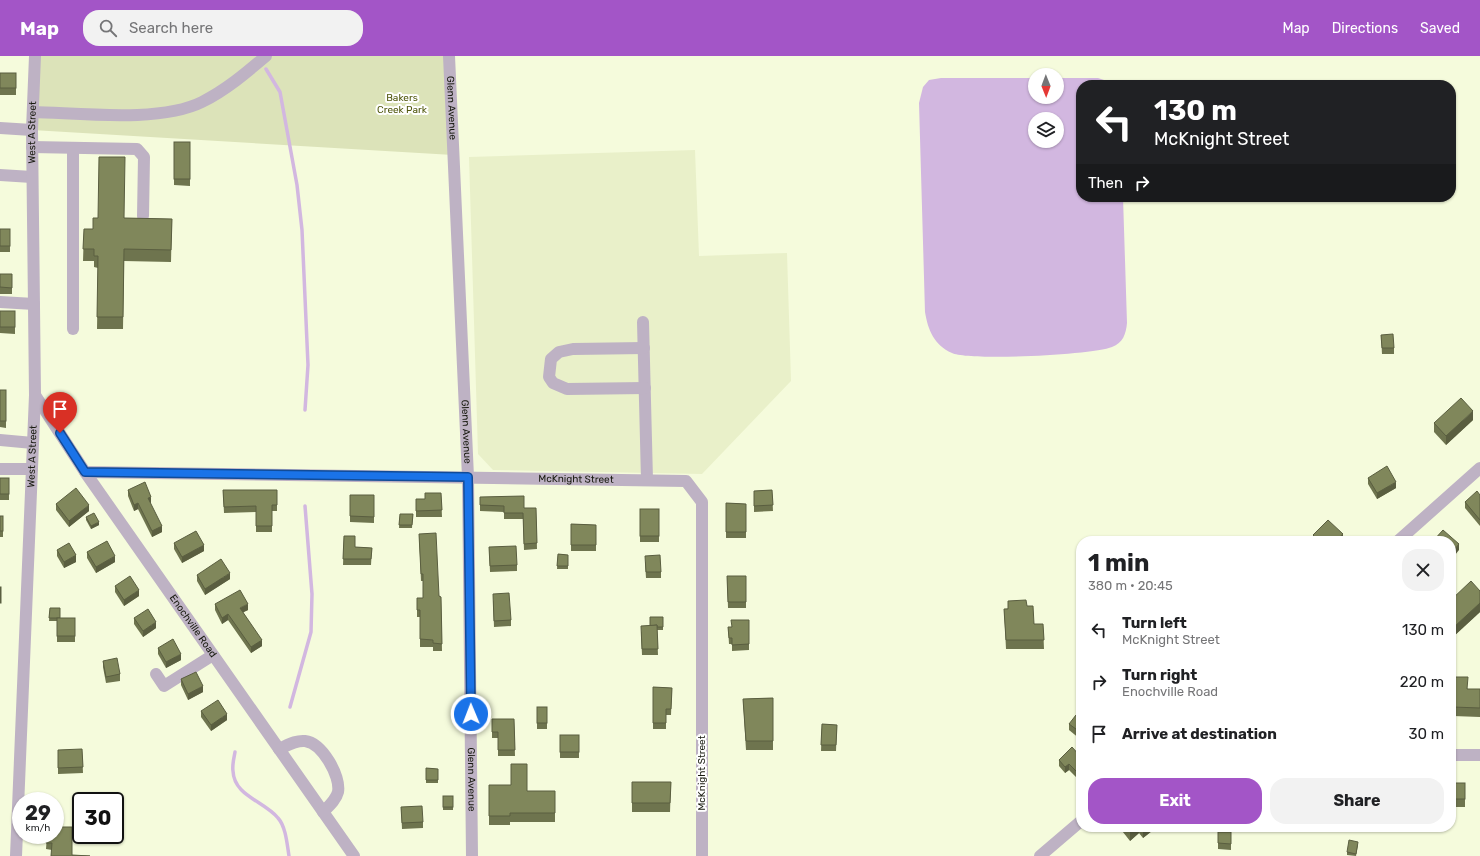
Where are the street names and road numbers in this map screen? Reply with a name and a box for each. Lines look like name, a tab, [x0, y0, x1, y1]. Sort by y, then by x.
street label: Glenn Avenue	[444, 76, 459, 141]
street label: West A Street	[26, 101, 39, 164]
street label: Glenn Avenue	[459, 399, 473, 464]
street label: West A Street	[25, 425, 40, 488]
street label: McKnight Street	[538, 473, 614, 486]
street label: Enochville Road	[167, 592, 219, 660]
street label: McKnight Street	[696, 735, 708, 811]
street label: Glenn Avenue	[465, 747, 478, 812]

